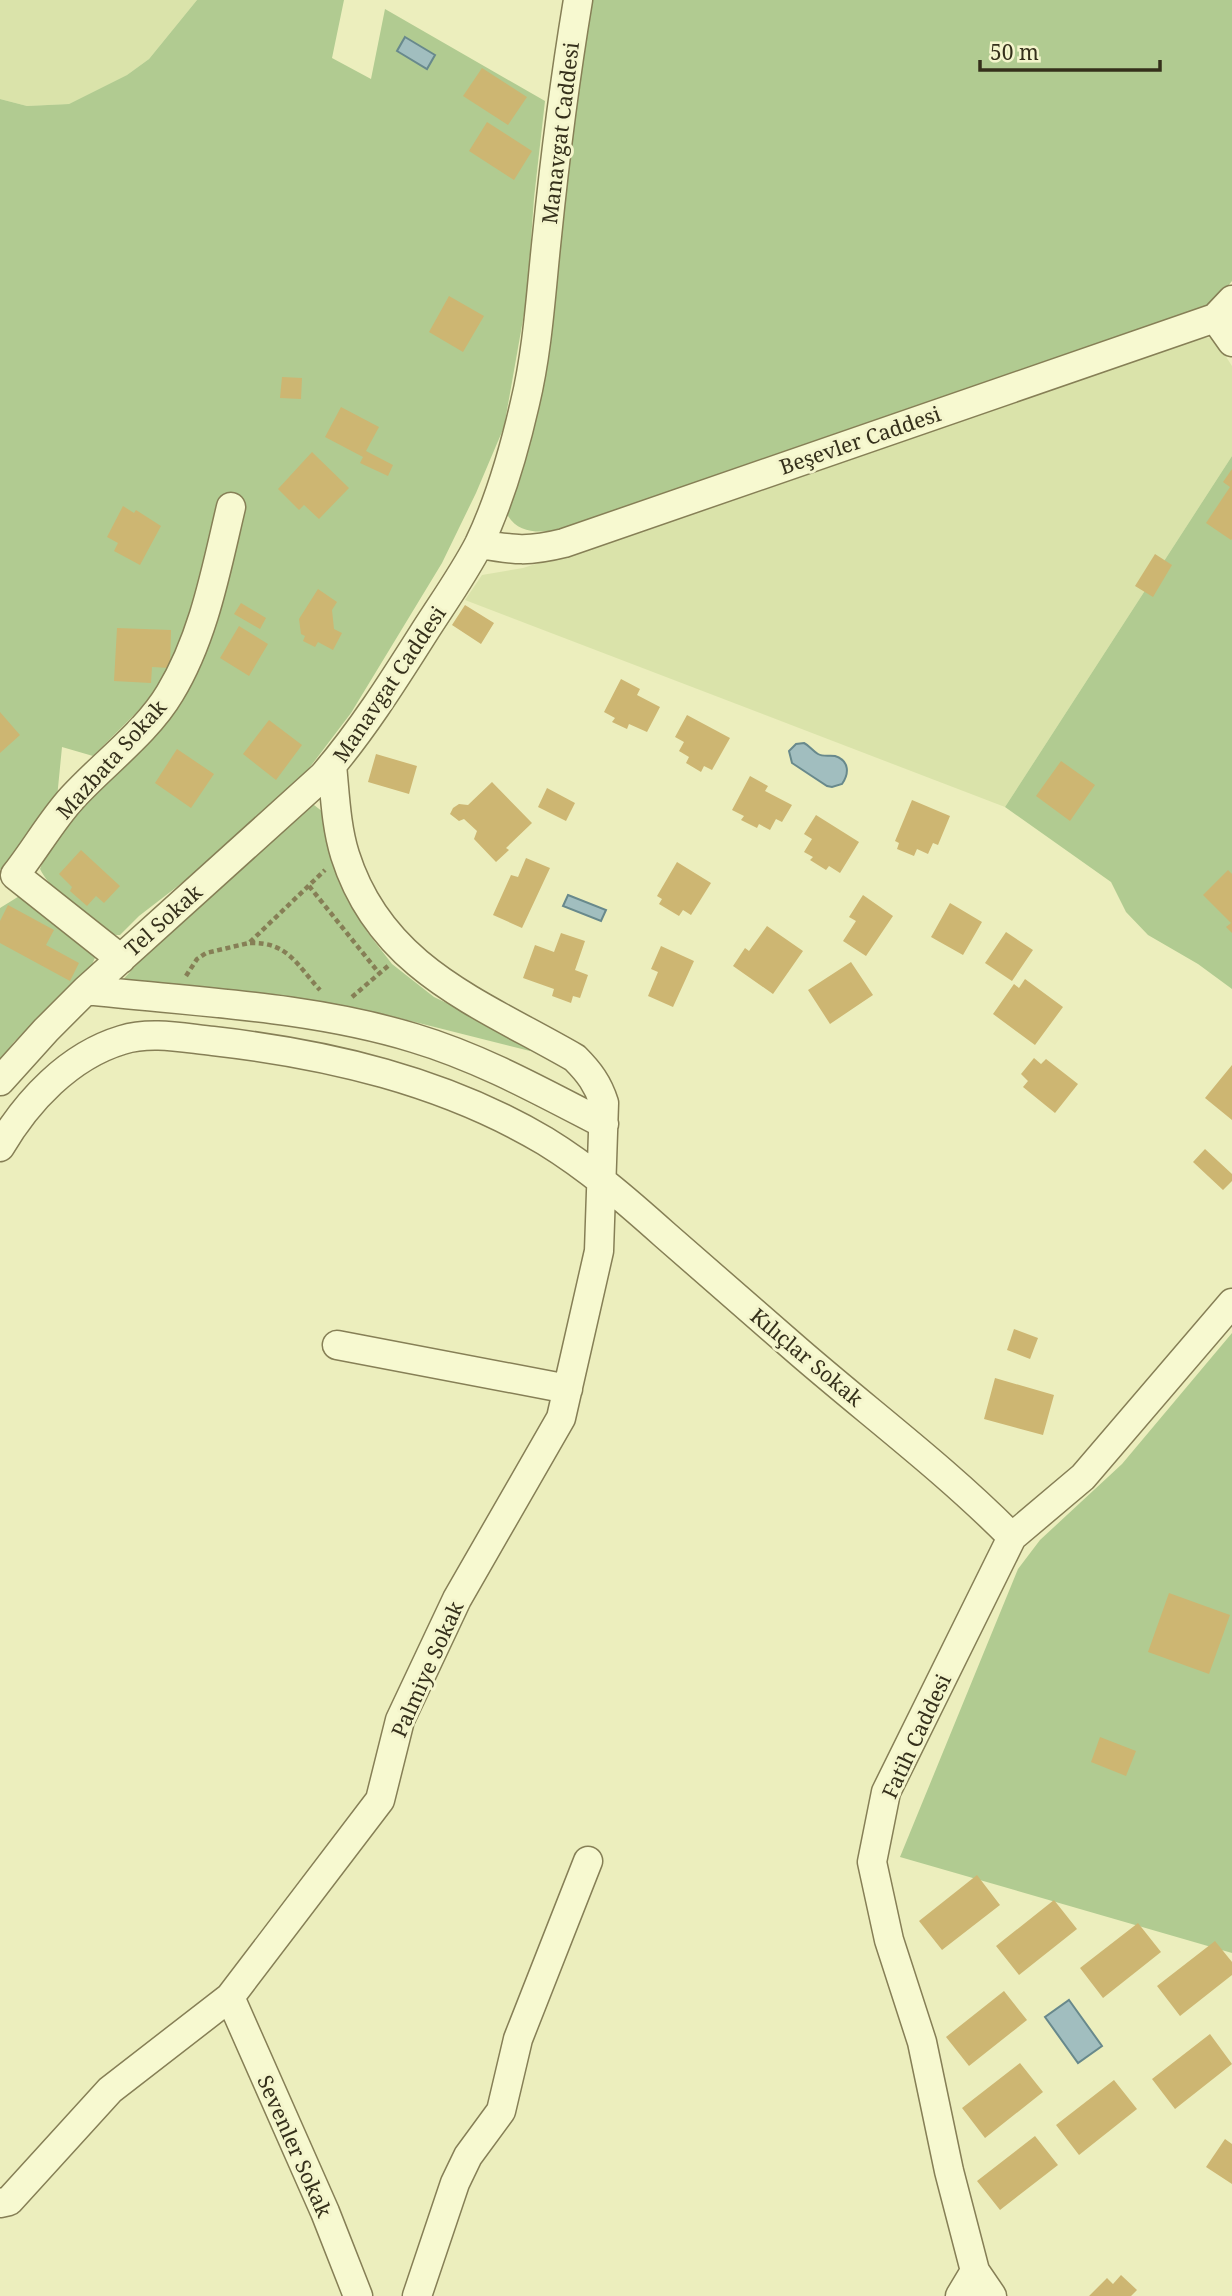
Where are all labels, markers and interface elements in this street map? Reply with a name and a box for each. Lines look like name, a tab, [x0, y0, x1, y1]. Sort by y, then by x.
scale bar	[980, 28, 1160, 72]
text: 50 m	[990, 38, 1039, 66]
street label: Manavgat Caddesi	[535, 40, 585, 226]
street label: Beşevler Caddesi	[776, 399, 945, 481]
street label: Manavgat Caddesi	[326, 600, 452, 768]
street label: Mazbata Sokak	[50, 693, 173, 825]
street label: Tel Sokak	[118, 877, 208, 962]
street label: Kılıçlar Sokak	[745, 1302, 870, 1413]
street label: Palmiye Sokak	[385, 1596, 470, 1741]
street label: Fatih Caddesi	[875, 1669, 957, 1803]
street label: Sevenler Sokak	[251, 2071, 339, 2222]

